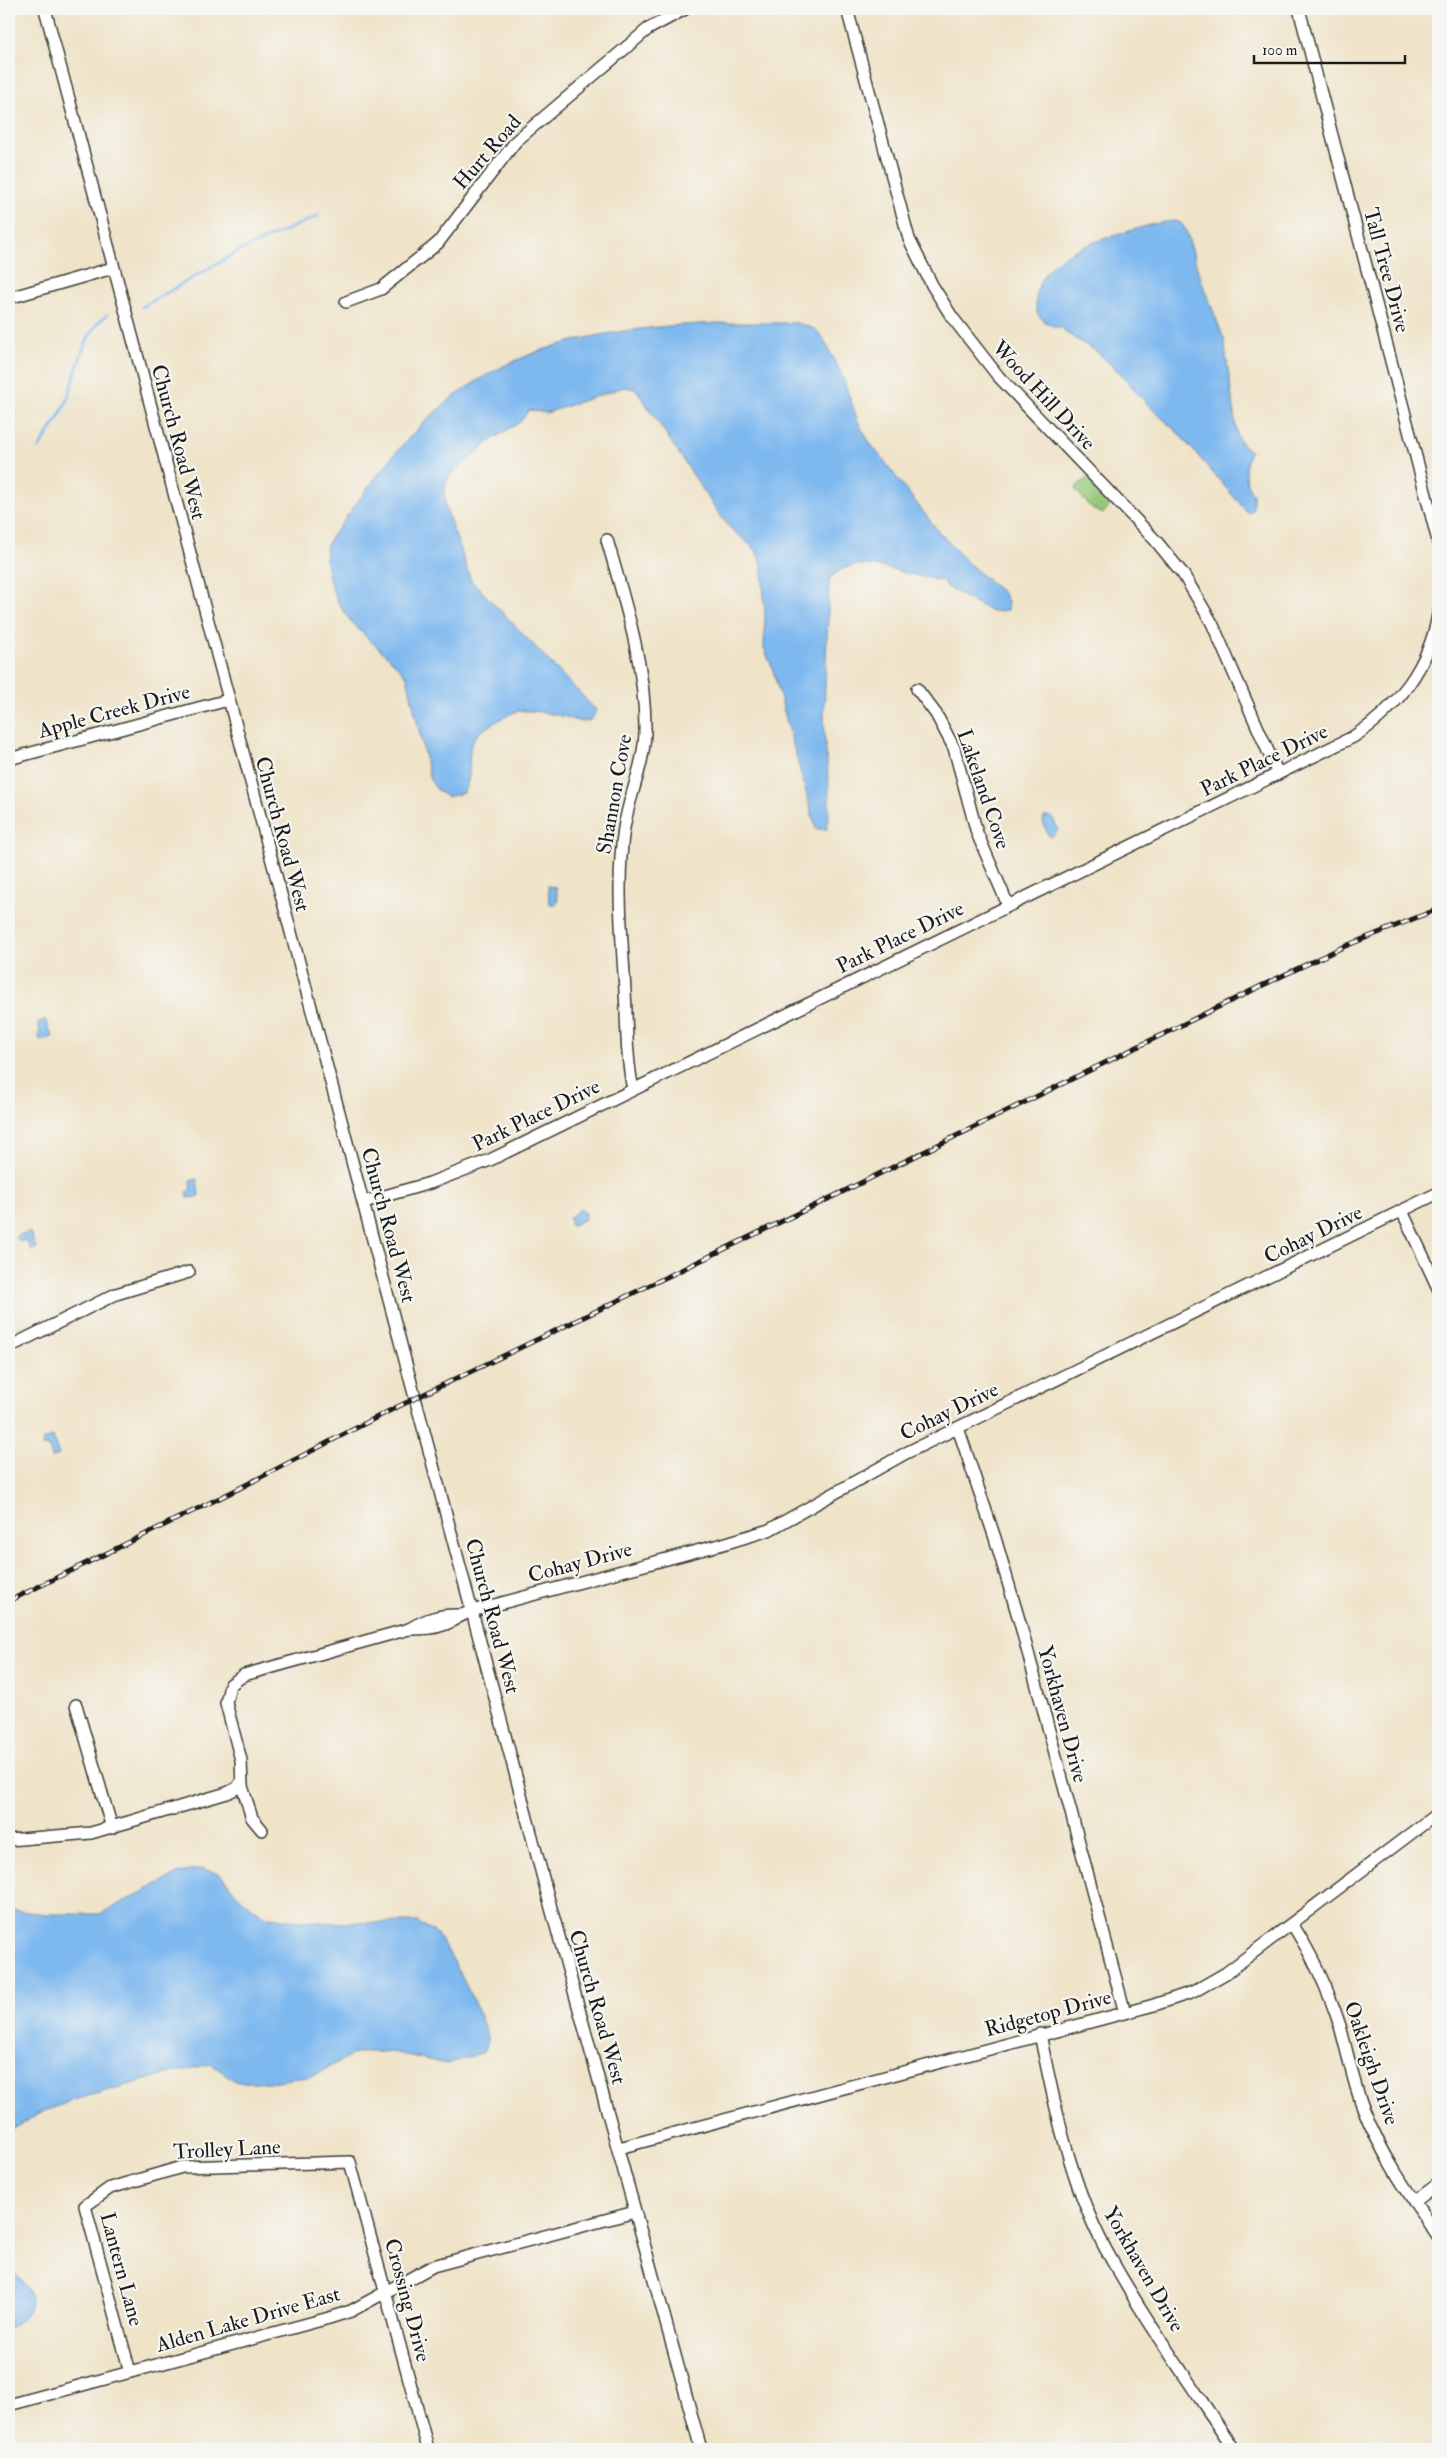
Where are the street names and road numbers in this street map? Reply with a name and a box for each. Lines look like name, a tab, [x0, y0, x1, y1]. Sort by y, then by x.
street label: Hurt Road	[447, 109, 528, 195]
street label: Tall Tree Drive	[1357, 205, 1416, 336]
street label: Wood Hill Drive	[985, 334, 1102, 456]
street label: Church Road West	[145, 362, 212, 523]
street label: Apple Creek Drive	[34, 678, 193, 745]
street label: Park Place Drive	[1196, 718, 1333, 803]
street label: Lakeland Cove	[950, 726, 1017, 853]
street label: Shannon Cove	[591, 732, 638, 856]
street label: Church Road West	[249, 754, 316, 915]
street label: Park Place Drive	[832, 895, 969, 980]
street label: Park Place Drive	[468, 1073, 605, 1158]
street label: Church Road West	[355, 1145, 422, 1306]
street label: Cohay Drive	[1259, 1199, 1367, 1270]
street label: Cohay Drive	[895, 1376, 1003, 1447]
street label: Church Road West	[459, 1536, 526, 1697]
street label: Cohay Drive	[525, 1536, 635, 1589]
street label: Yorkhaven Drive	[1031, 1643, 1094, 1786]
street label: Church Road West	[563, 1927, 633, 2088]
street label: Ridgetop Drive	[982, 1984, 1115, 2043]
street label: Oakleigh Drive	[1338, 1998, 1405, 2129]
street label: Trolley Lane	[173, 2133, 282, 2166]
street label: Yorkhaven Drive	[1097, 2202, 1190, 2337]
street label: Lantern Lane	[93, 2209, 150, 2329]
street label: Crossing Drive	[378, 2235, 437, 2365]
street label: Alden Lake Drive East	[152, 2280, 343, 2359]

